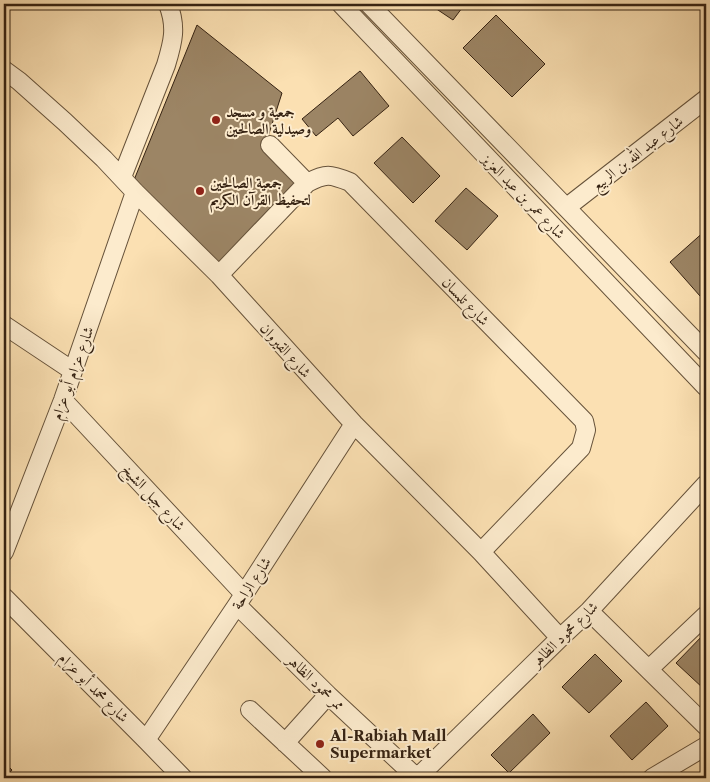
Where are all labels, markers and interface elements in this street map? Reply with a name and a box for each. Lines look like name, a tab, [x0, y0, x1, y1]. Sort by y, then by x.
place label: جمعية و مسجد وصيدلية الصالحين	[226, 102, 311, 138]
street label: شارع عبد الله بن الربيع	[586, 110, 690, 199]
marker: جمعية و مسجد وصيدلية الصالحين	[210, 114, 222, 126]
street label: شارع عمر بن عبد العزيز	[474, 148, 570, 246]
place label: جمعية الصالحين لتحفيظ القرآن الكريم	[210, 173, 311, 213]
marker: جمعية الصالحين لتحفيظ القرآن الكريم	[194, 185, 206, 197]
street label: شارع تلمسان	[435, 273, 494, 332]
street label: شارع القيروان	[253, 318, 316, 384]
street label: شارع عزام أبو عزام	[45, 323, 101, 424]
street label: شارع جبل الشيخ	[114, 460, 190, 538]
street label: شارع الراحة	[227, 553, 278, 615]
street label: شارع محمود الظاهر	[525, 597, 604, 675]
street label: شارع محمد أبو عزام	[52, 647, 134, 729]
street label: ممر محمود الظاهر	[281, 649, 349, 715]
place label: Al-Rabiah Mall Supermarket	[329, 726, 447, 762]
marker: Al-Rabiah Mall Supermarket	[314, 738, 326, 750]

